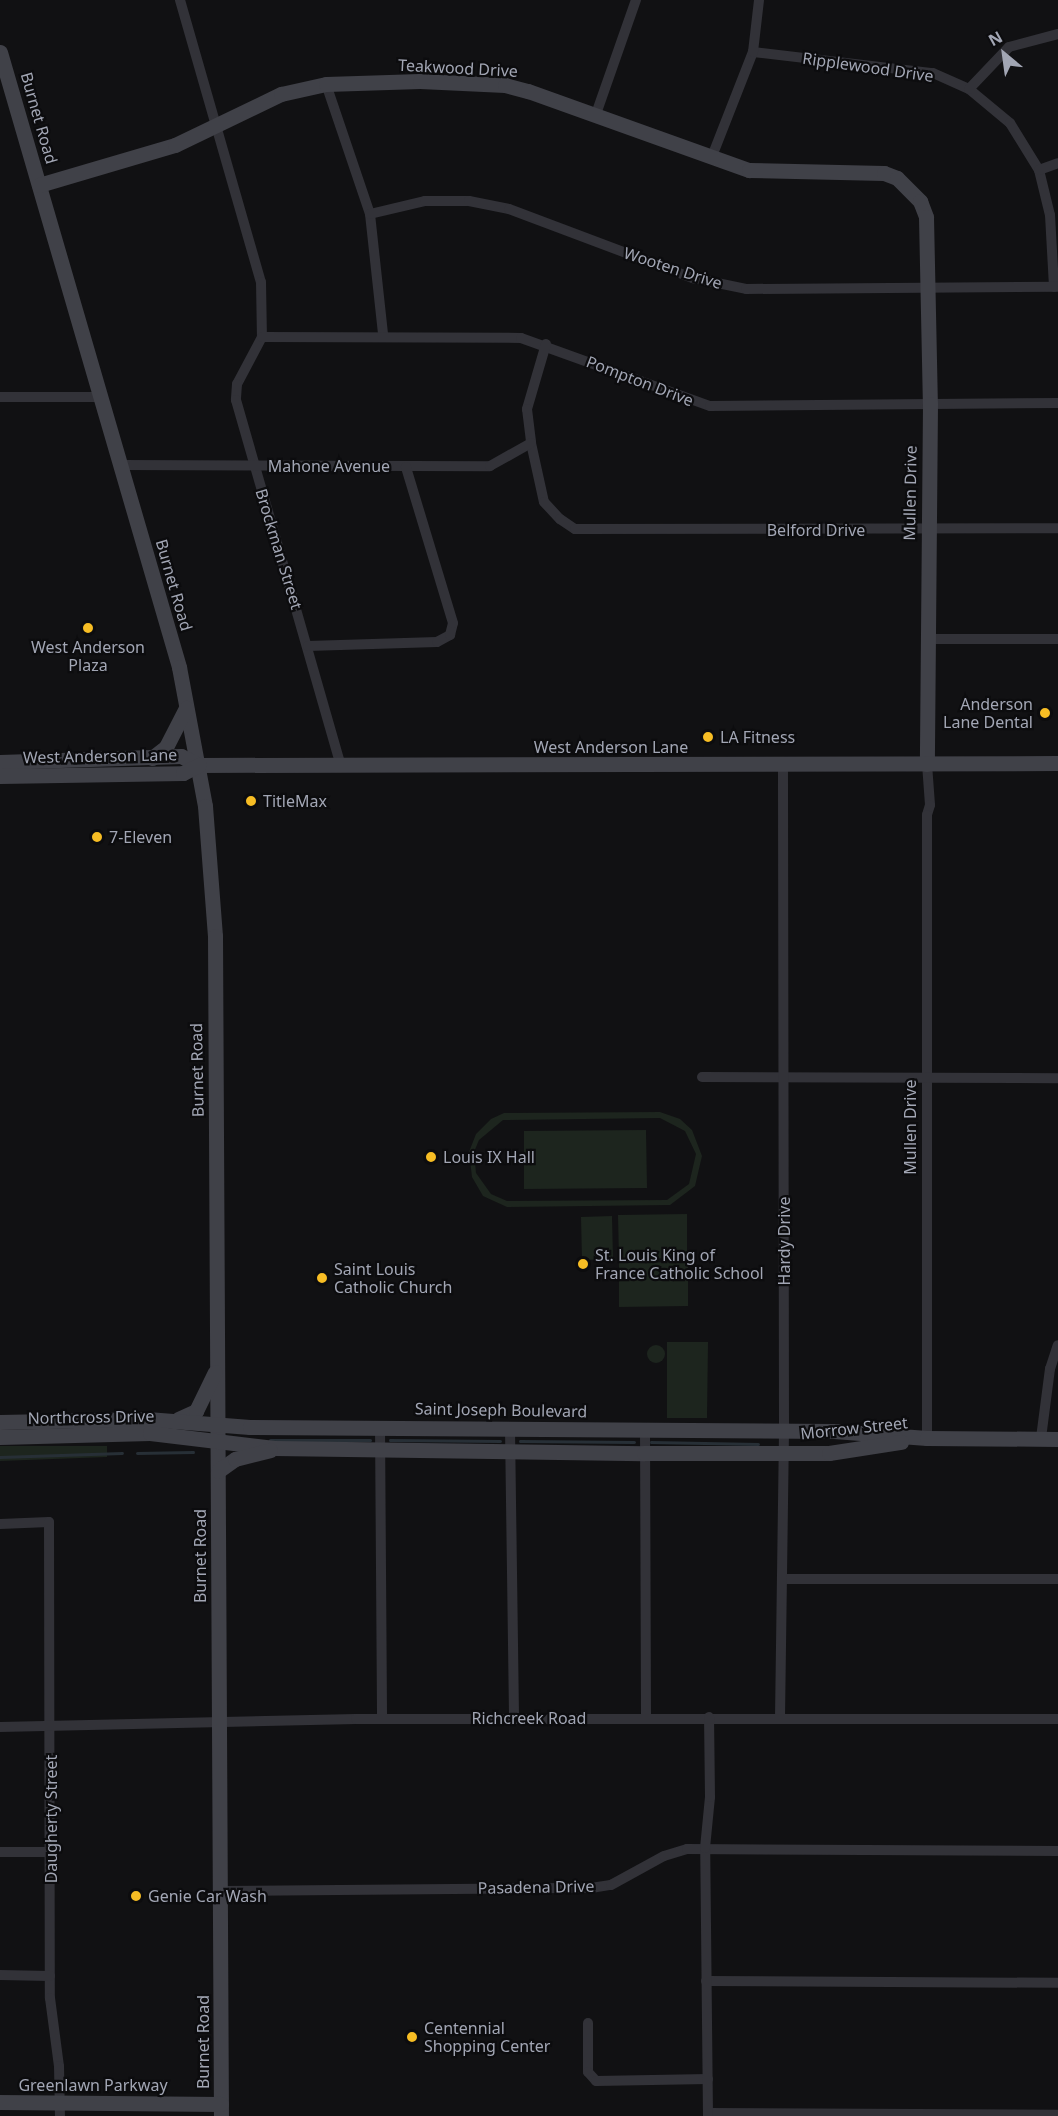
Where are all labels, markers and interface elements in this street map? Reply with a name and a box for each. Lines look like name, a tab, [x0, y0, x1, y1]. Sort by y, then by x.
north arrow	[974, 24, 1034, 84]
text: N	[984, 25, 1006, 51]
street label: Ripplewood Drive	[801, 48, 935, 86]
street label: Teakwood Drive	[398, 55, 518, 81]
street label: Burnet Road	[17, 70, 61, 166]
street label: Wooten Drive	[621, 243, 725, 293]
street label: Pompton Drive	[584, 352, 696, 410]
street label: Mullen Drive	[900, 445, 920, 541]
street label: Mahone Avenue	[268, 456, 390, 476]
street label: Brockman Street	[252, 486, 306, 612]
street label: Belford Drive	[767, 520, 865, 540]
street label: Burnet Road	[152, 537, 196, 633]
marker: West Anderson Plaza	[81, 621, 95, 635]
place label: West Anderson Plaza	[31, 637, 145, 675]
place label: Anderson Lane Dental	[943, 694, 1033, 732]
marker: Anderson Lane Dental	[1038, 706, 1052, 720]
place label: LA Fitness	[720, 727, 795, 747]
marker: LA Fitness	[701, 730, 715, 744]
street label: West Anderson Lane	[534, 737, 688, 757]
street label: West Anderson Lane	[23, 745, 177, 767]
place label: TitleMax	[263, 791, 327, 811]
marker: TitleMax	[244, 794, 258, 808]
place label: 7-Eleven	[109, 827, 172, 847]
marker: 7-Eleven	[90, 830, 104, 844]
street label: Burnet Road	[187, 1023, 207, 1117]
street label: Mullen Drive	[900, 1079, 920, 1175]
place label: Louis IX Hall	[443, 1147, 535, 1167]
marker: Louis IX Hall	[424, 1150, 438, 1164]
street label: Hardy Drive	[774, 1197, 794, 1285]
place label: St. Louis King of France Catholic School	[595, 1245, 764, 1283]
marker: St. Louis King of France Catholic School	[576, 1257, 590, 1271]
place label: Saint Louis Catholic Church	[334, 1259, 452, 1297]
marker: Saint Louis Catholic Church	[315, 1271, 329, 1285]
street label: Saint Joseph Boulevard	[415, 1399, 587, 1421]
street label: Northcross Drive	[27, 1406, 155, 1428]
street label: Morrow Street	[799, 1413, 909, 1443]
street label: Burnet Road	[190, 1509, 210, 1603]
street label: Richcreek Road	[472, 1708, 586, 1728]
street label: Daugherty Street	[41, 1755, 61, 1883]
street label: Pasadena Drive	[477, 1876, 595, 1898]
place label: Genie Car Wash	[148, 1886, 267, 1906]
marker: Genie Car Wash	[129, 1889, 143, 1903]
street label: Burnet Road	[193, 1995, 213, 2089]
place label: Centennial Shopping Center	[424, 2018, 550, 2056]
marker: Centennial Shopping Center	[405, 2030, 419, 2044]
street label: Greenlawn Parkway	[18, 2075, 168, 2095]

